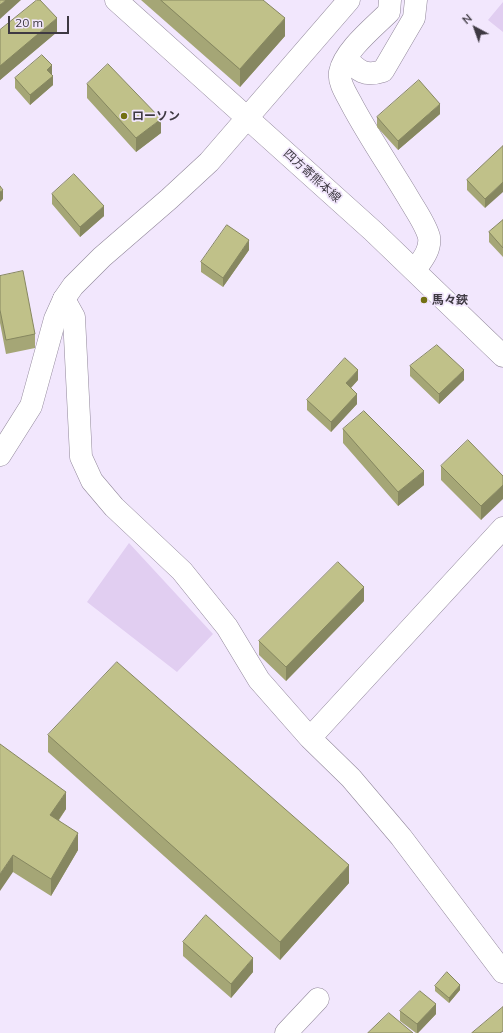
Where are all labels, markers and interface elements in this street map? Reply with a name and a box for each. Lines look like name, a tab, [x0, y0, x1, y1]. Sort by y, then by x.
scale bar	[10, 8, 71, 34]
north arrow	[455, 8, 495, 48]
text: N	[459, 11, 475, 27]
text: 20 m	[15, 15, 43, 30]
place label: ローソン	[132, 109, 180, 123]
marker: ローソン	[119, 111, 129, 121]
street label: 四方寄熊本線	[280, 147, 344, 205]
place label: 馬々鋏	[432, 293, 468, 307]
marker: 馬々鋏	[419, 295, 429, 305]

